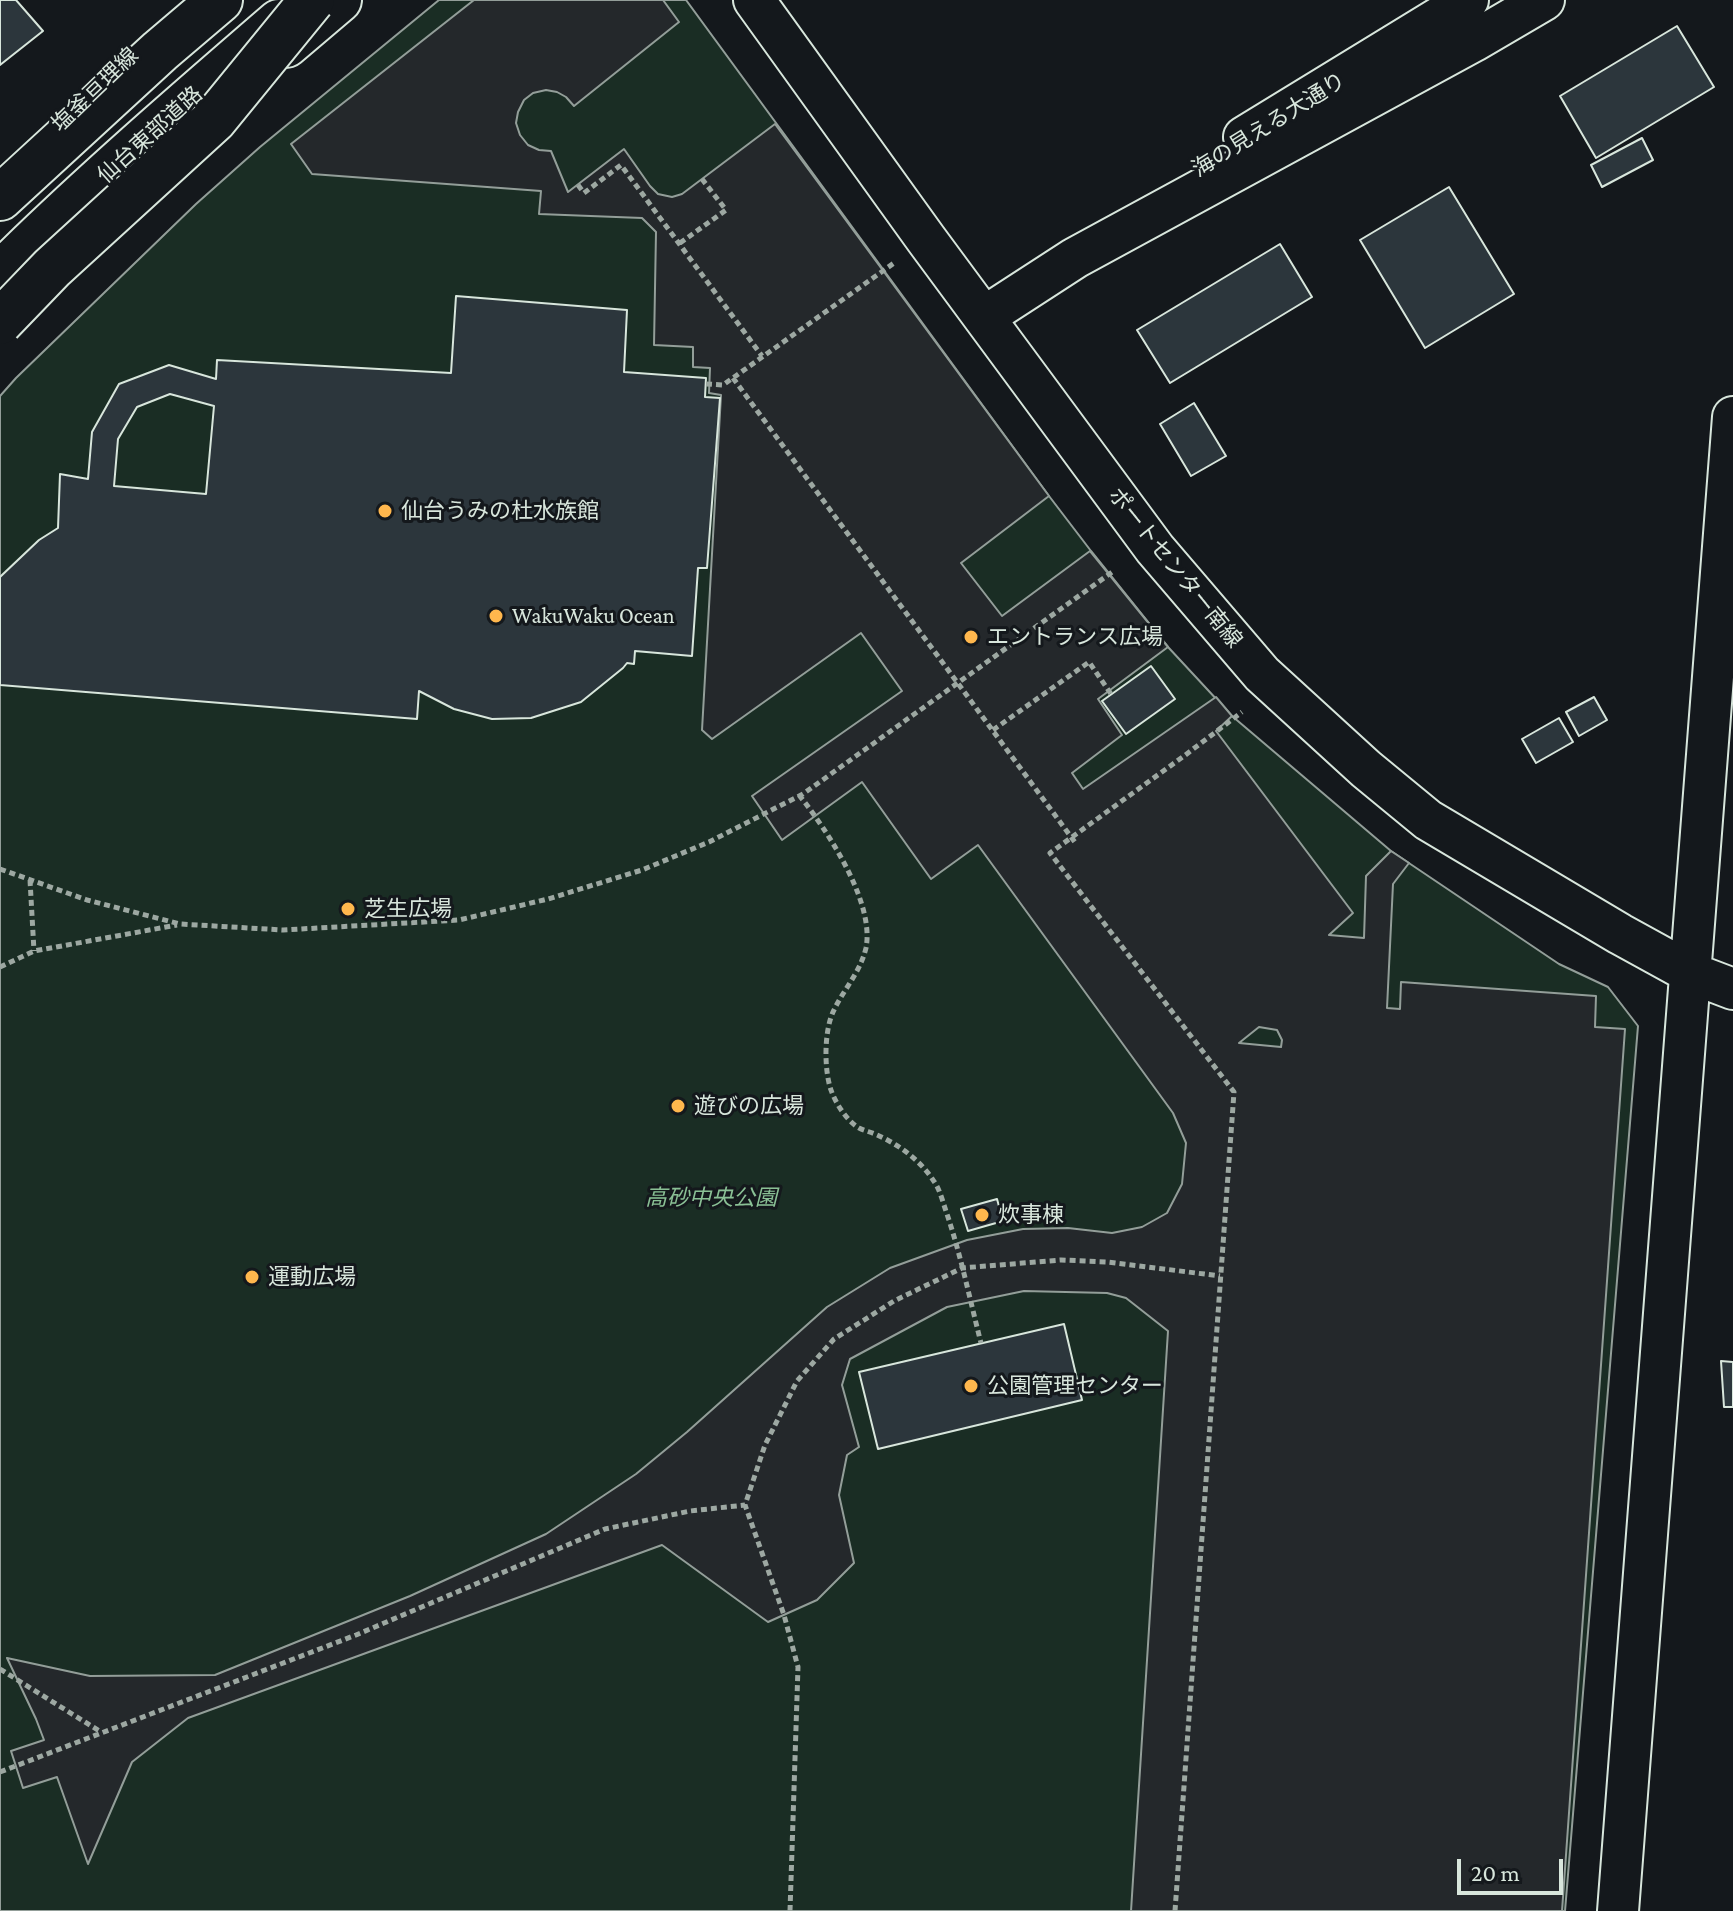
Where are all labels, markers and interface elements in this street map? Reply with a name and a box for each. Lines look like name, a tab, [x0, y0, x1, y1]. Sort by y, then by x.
street label: 塩釜亘理線	[46, 42, 144, 138]
street label: 海の見える大通り	[1187, 67, 1351, 183]
street label: 仙台東部道路	[92, 81, 208, 189]
street label: ポートセンター南線	[1102, 483, 1248, 653]
place label: 仙台うみの杜水族館	[401, 498, 599, 524]
marker: 仙台うみの杜水族館	[376, 502, 394, 520]
place label: WakuWaku Ocean	[512, 603, 674, 629]
marker: WakuWaku Ocean	[487, 607, 505, 625]
place label: エントランス広場	[987, 624, 1163, 650]
marker: エントランス広場	[962, 628, 980, 646]
place label: 芝生広場	[364, 896, 452, 922]
marker: 芝生広場	[339, 900, 357, 918]
place label: 遊びの広場	[694, 1093, 804, 1119]
marker: 遊びの広場	[669, 1097, 687, 1115]
park label: 高砂中央公園	[645, 1185, 777, 1211]
place label: 炊事棟	[998, 1202, 1064, 1228]
marker: 炊事棟	[973, 1206, 991, 1224]
place label: 運動広場	[268, 1264, 356, 1290]
marker: 運動広場	[243, 1268, 261, 1286]
place label: 公園管理センター	[987, 1373, 1163, 1399]
marker: 公園管理センター	[962, 1377, 980, 1395]
scale bar	[1461, 1843, 1567, 1893]
text: 20 m	[1471, 1859, 1520, 1886]

